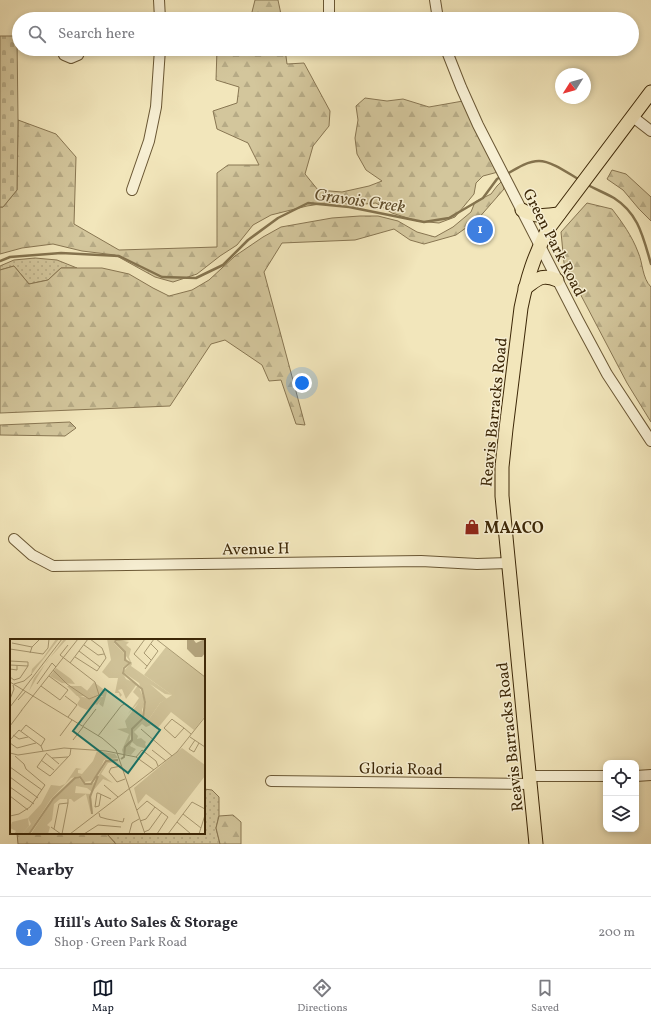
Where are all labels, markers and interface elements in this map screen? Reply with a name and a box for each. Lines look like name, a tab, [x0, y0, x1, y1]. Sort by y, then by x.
search box	[12, 12, 639, 56]
icon: search	[26, 23, 48, 45]
text: Search here	[58, 24, 135, 45]
north arrow	[555, 68, 591, 104]
water label: Gravois Creek	[313, 184, 407, 219]
street label: Green Park Road	[517, 185, 590, 301]
pin: 1	[467, 215, 493, 245]
street label: Reavis Barracks Road	[476, 336, 514, 488]
your location	[292, 373, 312, 393]
shop icon: MAACO	[463, 518, 481, 536]
place label: MAACO	[484, 518, 544, 540]
street label: Avenue H	[222, 538, 290, 562]
inset map	[10, 639, 205, 834]
street label: Reavis Barracks Road	[492, 661, 530, 813]
street label: Gloria Road	[359, 758, 443, 782]
map controls	[603, 760, 639, 832]
button: locate	[603, 760, 639, 796]
button: layers	[603, 796, 639, 832]
text: Nearby	[16, 859, 74, 882]
text: Hill's Auto Sales & Storage	[54, 913, 238, 934]
text: 1	[26, 924, 32, 942]
text: 200 m	[598, 924, 635, 942]
text: Shop · Green Park Road	[54, 934, 187, 952]
tab: Map	[92, 977, 114, 1016]
tab: Directions	[297, 977, 348, 1016]
tab: Saved	[531, 977, 559, 1016]

